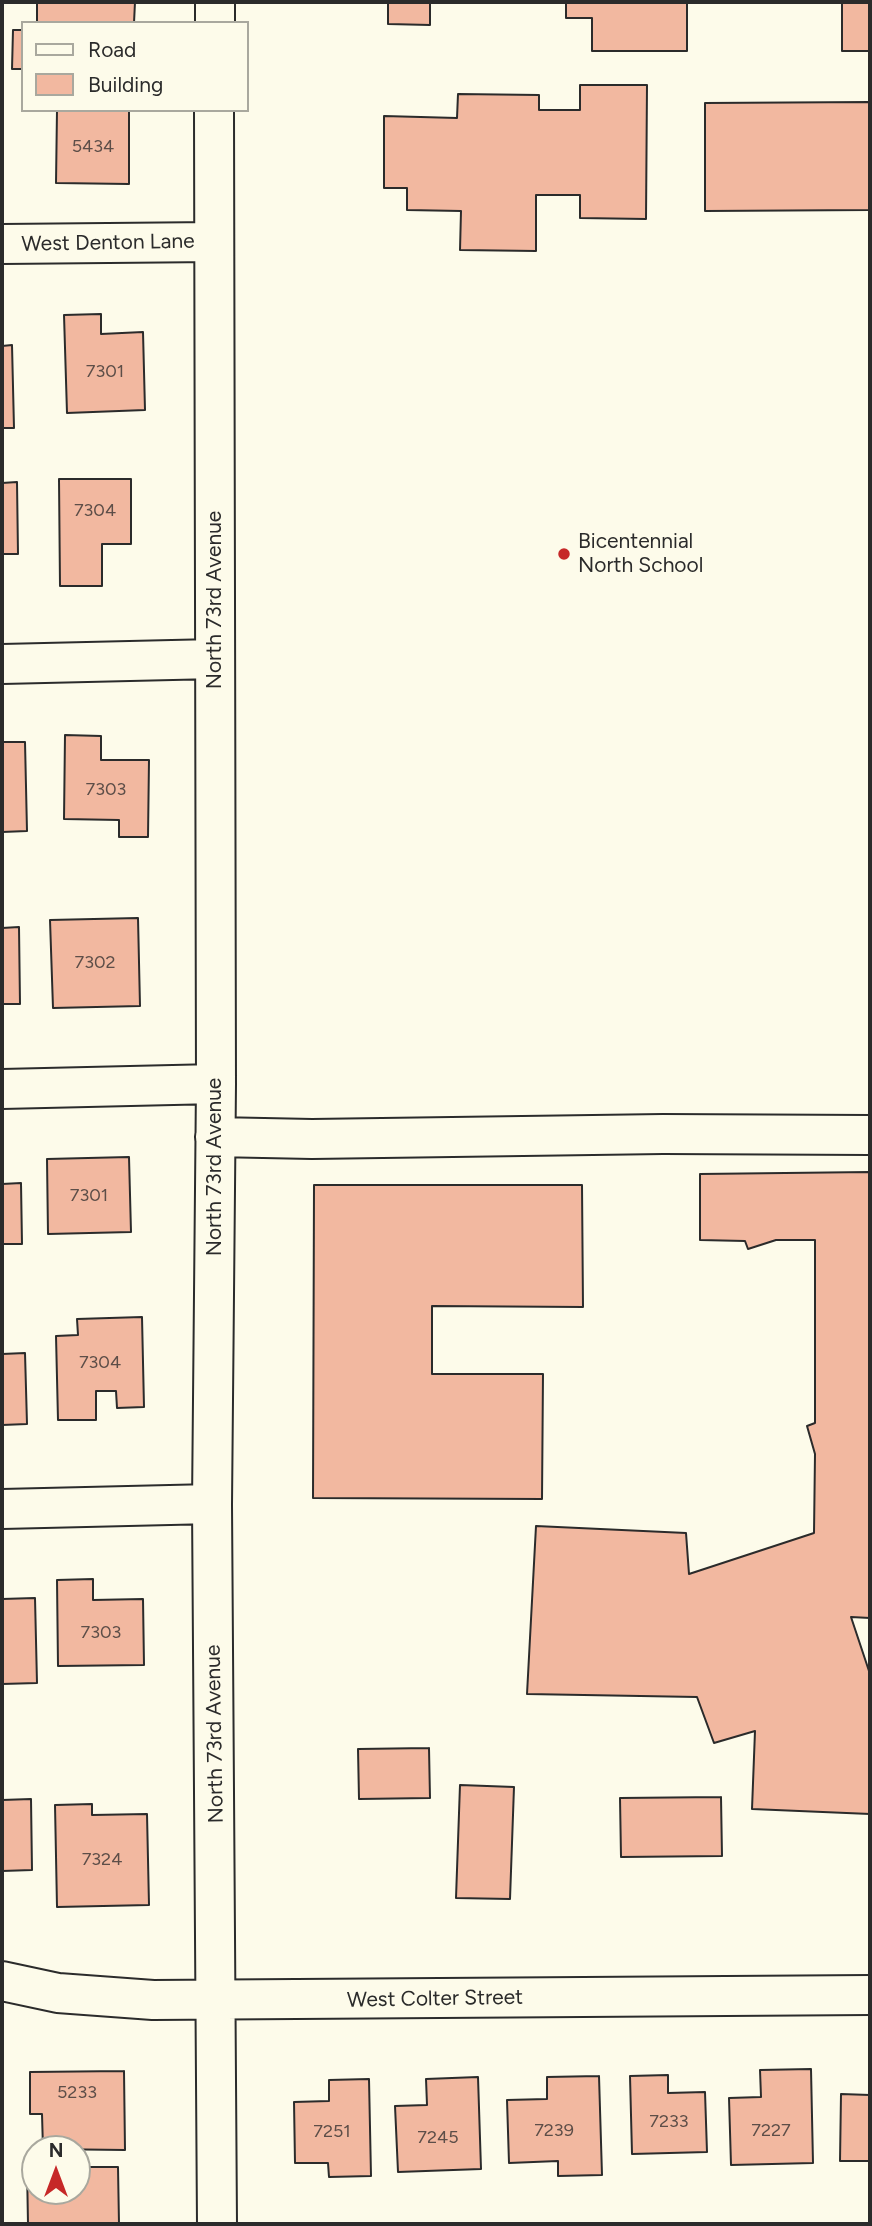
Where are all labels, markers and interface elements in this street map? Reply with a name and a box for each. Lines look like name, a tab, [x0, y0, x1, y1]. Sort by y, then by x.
legend	[21, 21, 248, 112]
text: Road	[88, 37, 136, 62]
text: Building	[88, 72, 163, 97]
house number: 5434	[72, 136, 114, 158]
street label: West Denton Lane	[21, 229, 195, 257]
house number: 7301	[86, 361, 124, 383]
house number: 7304	[74, 500, 116, 522]
street label: North 73rd Avenue	[202, 511, 228, 689]
place label: Bicentennial North School	[578, 529, 703, 579]
marker: Bicentennial North School	[556, 546, 572, 562]
house number: 7303	[86, 779, 126, 801]
house number: 7302	[74, 952, 116, 974]
street label: North 73rd Avenue	[202, 1078, 228, 1256]
house number: 7301	[70, 1185, 108, 1207]
house number: 7304	[79, 1352, 121, 1374]
house number: 7303	[81, 1622, 121, 1644]
street label: North 73rd Avenue	[201, 1644, 229, 1824]
house number: 7324	[82, 1849, 122, 1871]
street label: West Colter Street	[347, 1985, 523, 2013]
house number: 5233	[57, 2082, 97, 2104]
house number: 7233	[649, 2111, 689, 2133]
house number: 7239	[534, 2120, 574, 2142]
house number: 7227	[751, 2120, 791, 2142]
house number: 7251	[313, 2121, 351, 2143]
house number: 7245	[417, 2127, 459, 2149]
north arrow	[21, 2135, 91, 2205]
text: N	[49, 2139, 63, 2162]

